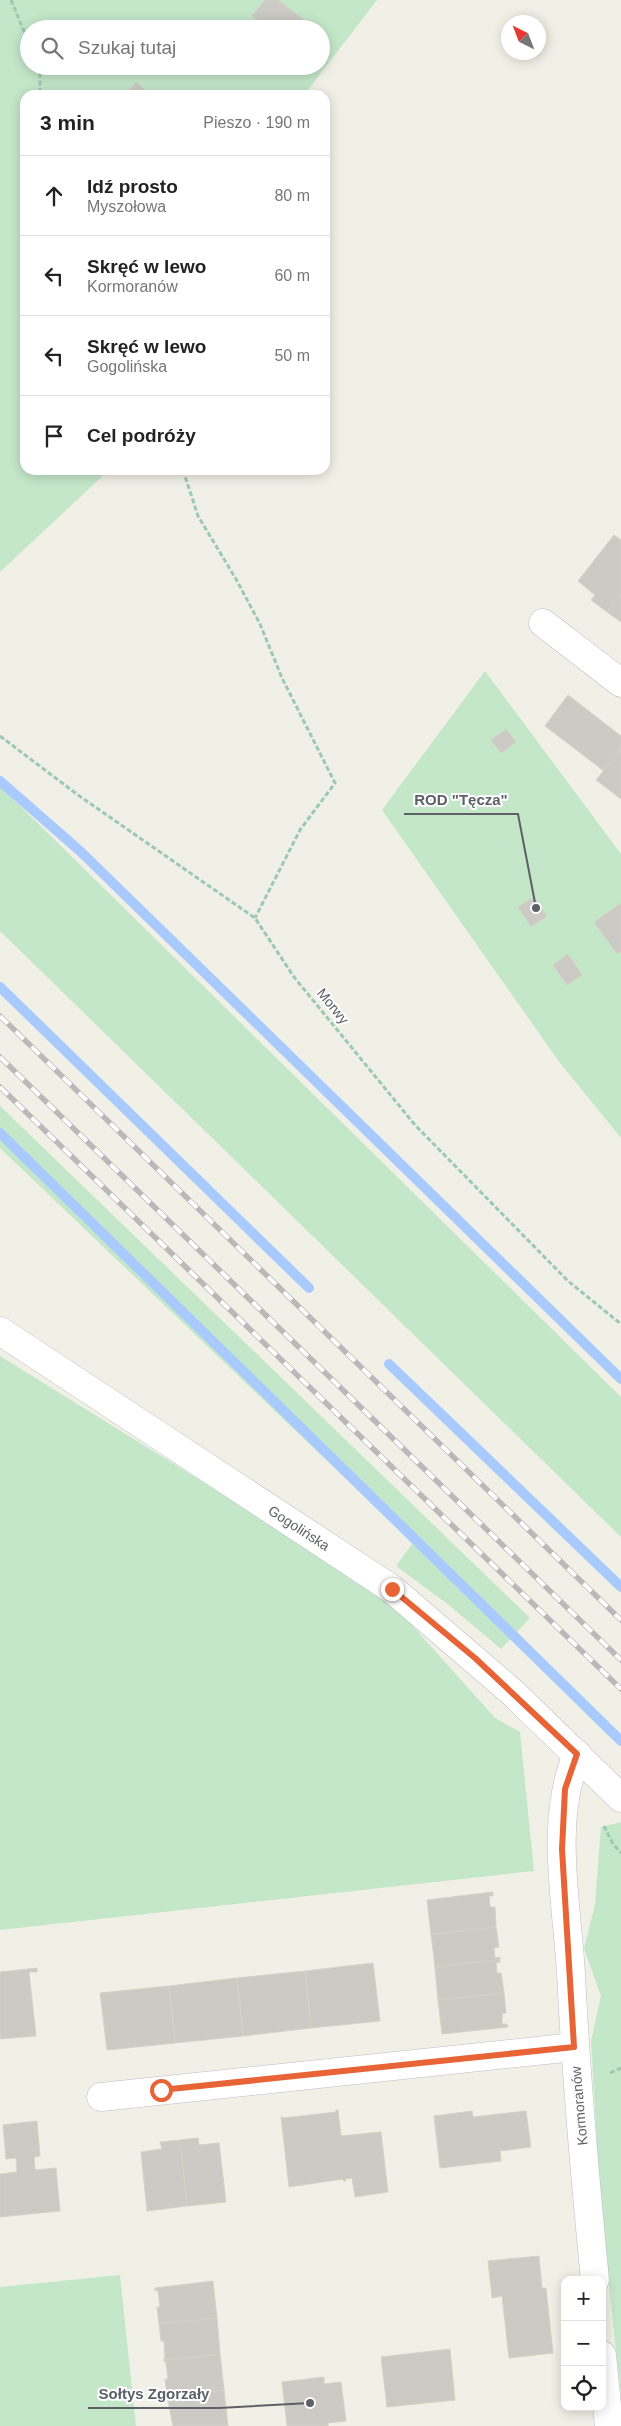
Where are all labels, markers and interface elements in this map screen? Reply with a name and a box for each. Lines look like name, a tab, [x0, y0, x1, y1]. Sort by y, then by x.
north arrow	[501, 15, 546, 60]
search box	[20, 20, 330, 75]
icon: search	[38, 34, 66, 62]
text: Szukaj tutaj	[78, 37, 176, 58]
text: 3 min	[40, 111, 95, 134]
text: Pieszo · 190 m	[203, 114, 310, 131]
text: Idź prosto	[87, 176, 178, 197]
icon: ahead	[40, 182, 68, 210]
text: 80 m	[274, 187, 310, 204]
text: Myszołowa	[87, 198, 166, 215]
text: Skręć w lewo	[87, 256, 206, 277]
icon: left	[40, 262, 68, 290]
text: 60 m	[274, 267, 310, 284]
text: Kormoranów	[87, 278, 178, 295]
text: Skręć w lewo	[87, 336, 206, 357]
icon: left	[40, 342, 68, 370]
text: 50 m	[274, 347, 310, 364]
text: Gogolińska	[87, 358, 167, 375]
icon: arrive	[40, 422, 68, 450]
text: Cel podróży	[87, 425, 196, 446]
callout: ROD "Tęcza"	[404, 784, 518, 814]
text: ROD "Tęcza"	[414, 791, 508, 808]
street label: Morwy	[314, 985, 352, 1027]
street label: Gogolińska	[265, 1502, 333, 1554]
route end	[381, 1578, 404, 1601]
street label: Kormoranów	[567, 2065, 590, 2146]
route start	[150, 2079, 173, 2102]
map controls	[561, 2276, 606, 2411]
button: +	[561, 2276, 606, 2321]
button: −	[561, 2321, 606, 2366]
button: locate	[561, 2366, 606, 2411]
callout: Sołtys Zgorzały	[88, 2378, 219, 2408]
text: Sołtys Zgorzały	[99, 2385, 210, 2402]

